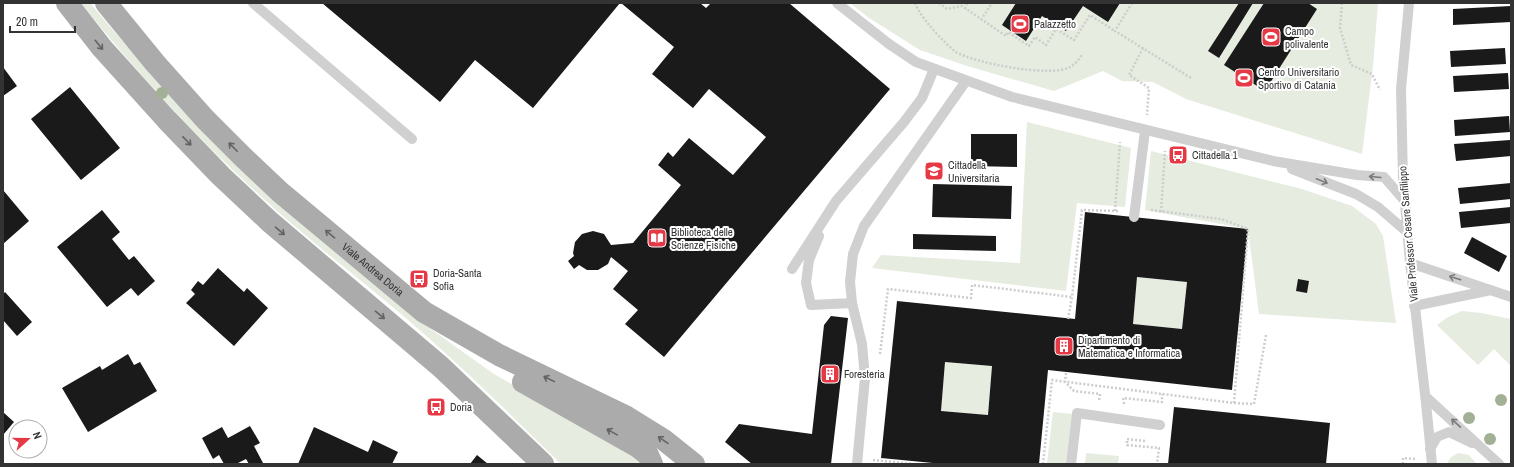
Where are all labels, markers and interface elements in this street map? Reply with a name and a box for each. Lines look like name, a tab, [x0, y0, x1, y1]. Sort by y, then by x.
scale bar	[10, 8, 75, 34]
sports icon: Palazzetto	[1009, 13, 1031, 35]
text: 20 m	[16, 14, 38, 30]
place label: Palazzetto	[1034, 17, 1076, 31]
place label: Campo polivalente	[1285, 24, 1329, 51]
sports icon: Campo polivalente	[1260, 26, 1282, 48]
one-way arrow	[95, 39, 104, 50]
place label: Centro Universitario Sportivo di Catania	[1258, 65, 1339, 92]
sports icon: Centro Universitario Sportivo di Catania	[1233, 67, 1255, 89]
one-way arrow	[182, 136, 192, 146]
one-way arrow	[228, 142, 238, 152]
bus stop icon: Cittadella 1	[1167, 144, 1189, 166]
place label: Cittadella 1	[1192, 148, 1238, 162]
place label: Cittadella Universitaria	[948, 158, 1000, 185]
school or university icon: Cittadella Universitaria	[923, 160, 945, 182]
street label: Viale Professor Cesare Sanfilippo	[1395, 166, 1421, 302]
one-way arrow	[1369, 173, 1382, 180]
one-way arrow	[1316, 177, 1328, 185]
place label: Biblioteca delle Scienze Fisiche	[671, 225, 736, 252]
one-way arrow	[275, 227, 286, 236]
library icon: Biblioteca delle Scienze Fisiche	[646, 227, 668, 249]
one-way arrow	[325, 229, 335, 238]
street label: Viale Andrea Doria	[339, 240, 407, 299]
place label: Doria-Santa Sofia	[433, 266, 482, 293]
bus stop icon: Doria-Santa Sofia	[408, 268, 430, 290]
one-way arrow	[1449, 274, 1462, 281]
one-way arrow	[374, 310, 384, 319]
place label: Dipartimento di Matematica e Informatica	[1078, 333, 1180, 360]
building icon: Dipartimento di Matematica e Informatica	[1053, 335, 1075, 357]
building icon: Foresteria	[819, 363, 841, 385]
place label: Foresteria	[844, 367, 885, 381]
one-way arrow	[543, 375, 555, 382]
bus stop icon: Doria	[425, 396, 447, 418]
place label: Doria	[450, 400, 472, 414]
one-way arrow	[1451, 418, 1461, 428]
north arrow	[8, 419, 48, 459]
one-way arrow	[606, 427, 618, 435]
text: N	[30, 430, 45, 441]
one-way arrow	[658, 436, 669, 444]

